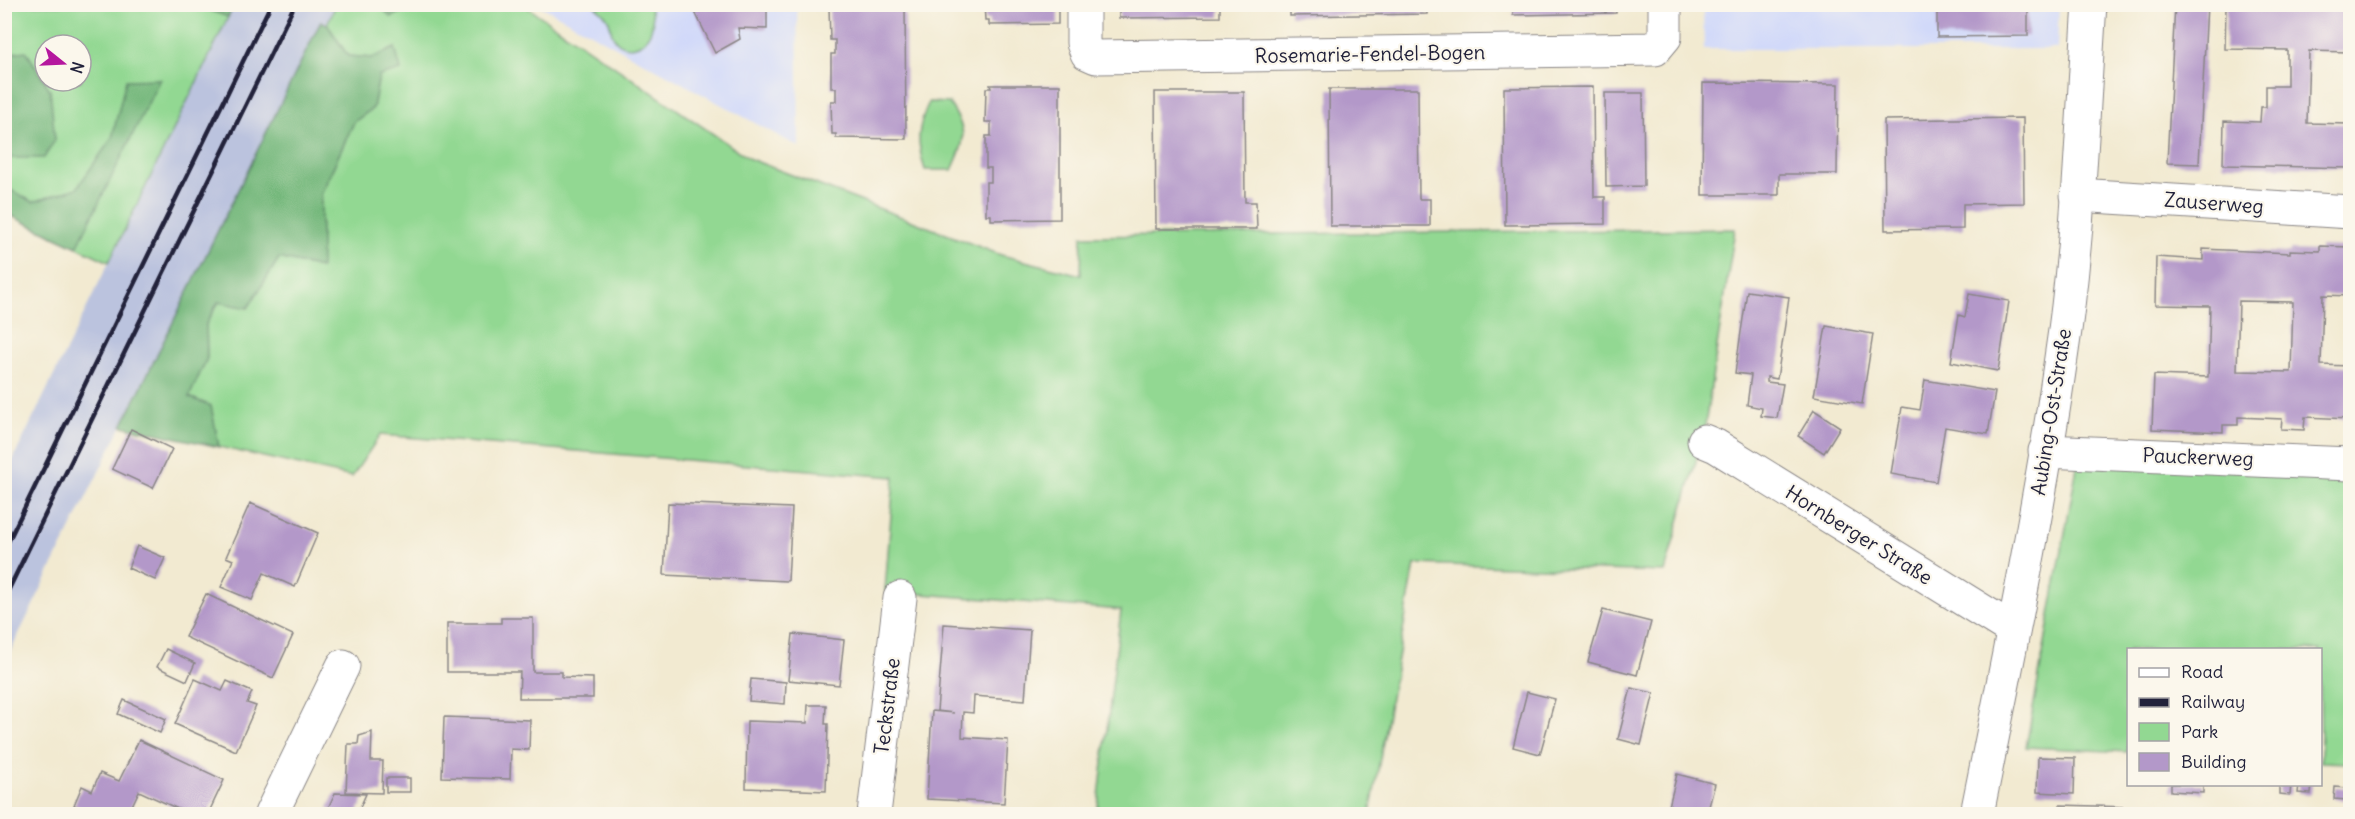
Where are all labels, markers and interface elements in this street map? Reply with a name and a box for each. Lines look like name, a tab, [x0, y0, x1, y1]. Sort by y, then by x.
north arrow	[33, 33, 93, 93]
street label: Rosemarie-Fendel-Bogen	[1255, 39, 1485, 68]
text: N	[66, 59, 88, 76]
street label: Zauserweg	[2163, 187, 2265, 218]
street label: Aubing-Ost-Straße	[2025, 327, 2076, 497]
street label: Pauckerweg	[2142, 442, 2254, 471]
street label: Hornberger Straße	[1781, 479, 1937, 590]
legend	[2127, 648, 2322, 786]
street label: Teckstraße	[868, 656, 905, 756]
text: Road	[2181, 660, 2224, 683]
text: Railway	[2181, 690, 2245, 713]
text: Park	[2181, 720, 2218, 743]
text: Building	[2181, 750, 2246, 773]

